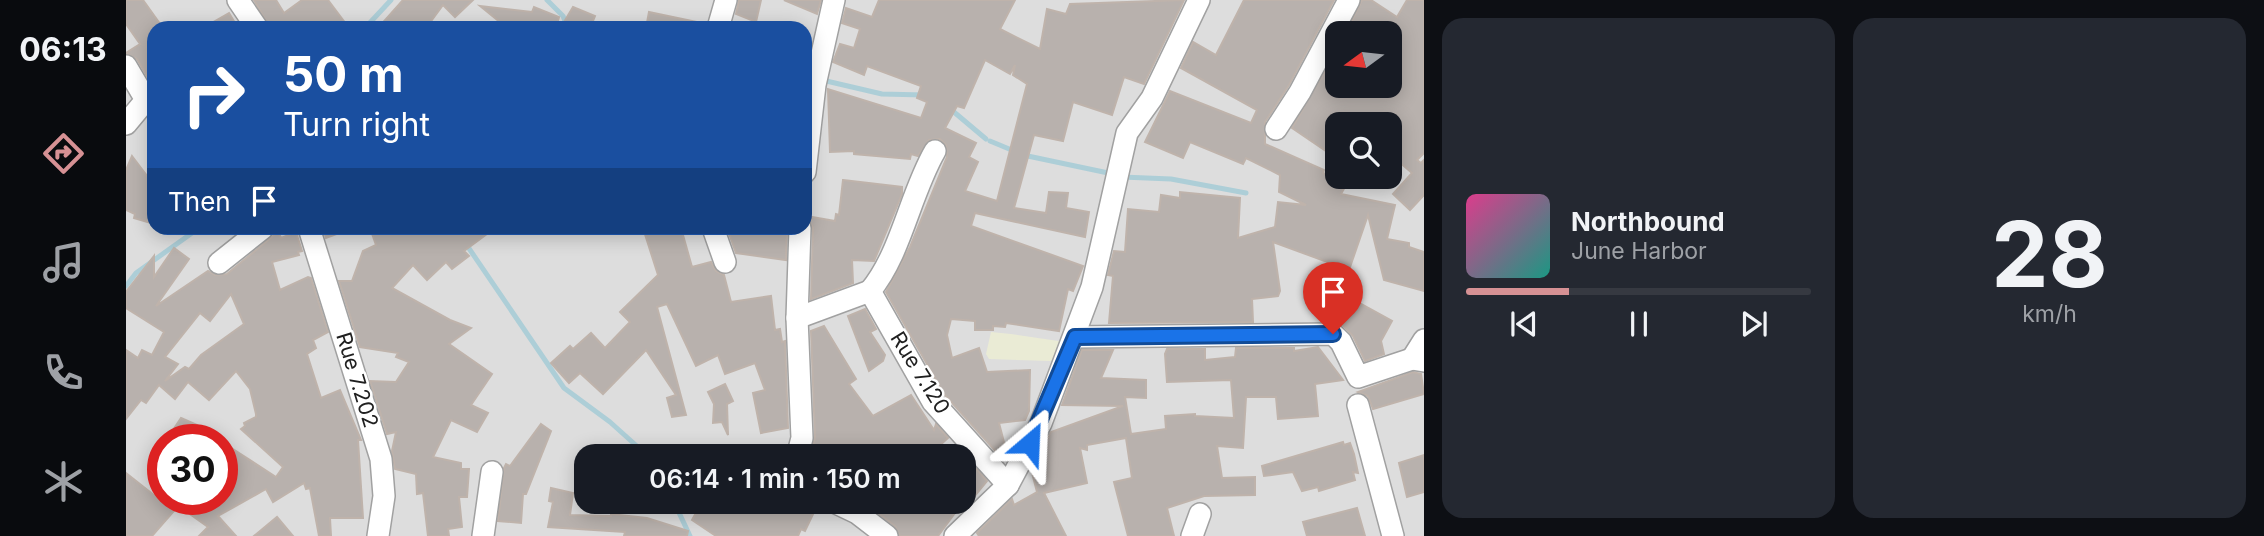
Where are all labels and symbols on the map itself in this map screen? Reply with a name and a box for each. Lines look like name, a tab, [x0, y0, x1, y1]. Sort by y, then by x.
north arrow	[1325, 21, 1402, 98]
pin	[1303, 262, 1363, 334]
street label: Rue 7.120	[885, 327, 955, 418]
street label: Rue 7.202	[331, 329, 384, 430]
position arrow	[993, 406, 1067, 480]
speed limit sign: 30	[147, 424, 238, 515]

